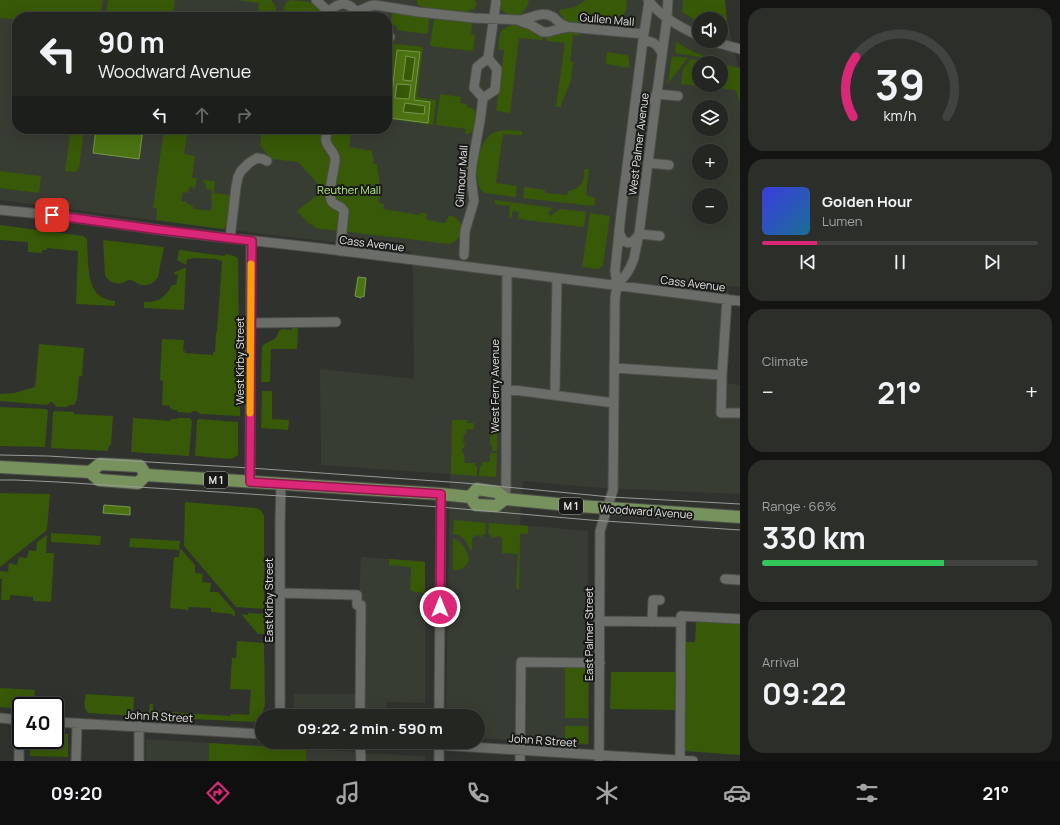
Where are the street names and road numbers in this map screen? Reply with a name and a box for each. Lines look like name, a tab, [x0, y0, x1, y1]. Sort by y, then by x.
street label: Gullen Mall	[579, 9, 635, 29]
street label: West Palmer Avenue	[624, 91, 652, 196]
street label: Gilmour Mall	[451, 145, 471, 207]
street label: Cass Avenue	[339, 232, 406, 254]
street label: Cass Avenue	[660, 272, 727, 294]
street label: West Kirby Street	[232, 317, 247, 405]
street label: West Ferry Avenue	[487, 339, 502, 433]
road number: M 1	[204, 472, 228, 488]
road number: M 1	[559, 498, 583, 514]
street label: Woodward Avenue	[599, 500, 694, 522]
street label: East Kirby Street	[261, 558, 276, 642]
street label: East Palmer Street	[581, 587, 596, 681]
street label: John R Street	[124, 707, 194, 725]
street label: John R Street	[508, 730, 578, 750]

